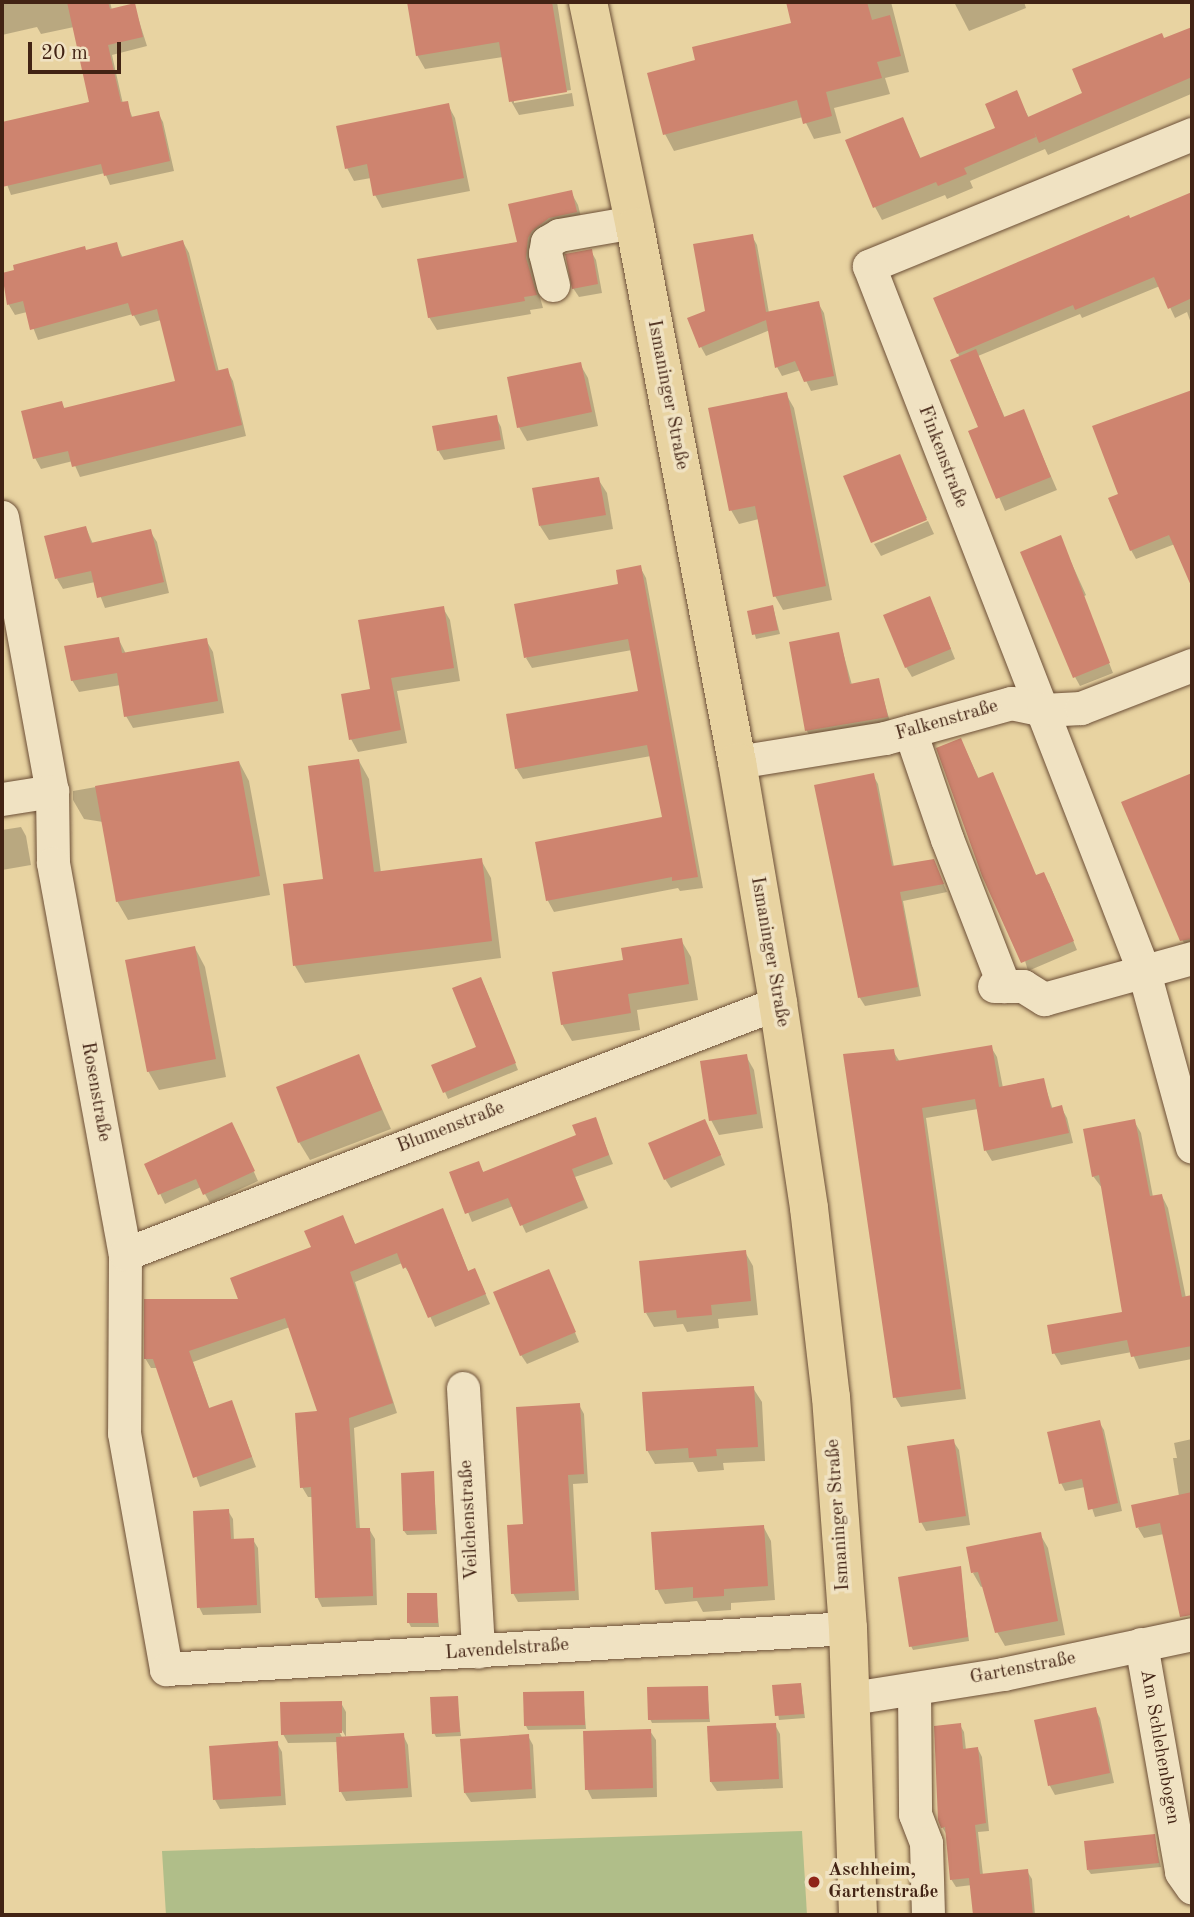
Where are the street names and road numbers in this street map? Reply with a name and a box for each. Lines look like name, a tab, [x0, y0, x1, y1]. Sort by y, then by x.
street label: Ismaninger Straße	[641, 318, 693, 472]
street label: Finkenstraße	[912, 403, 972, 511]
street label: Falkenstraße	[893, 695, 1001, 747]
street label: Ismaninger Straße	[745, 875, 793, 1029]
street label: Rosenstraße	[75, 1040, 115, 1144]
street label: Blumenstraße	[394, 1097, 508, 1159]
street label: Ismaninger Straße	[822, 1438, 856, 1592]
street label: Veilchenstraße	[455, 1459, 485, 1581]
street label: Lavendelstraße	[444, 1634, 570, 1666]
street label: Gartenstraße	[968, 1648, 1078, 1690]
street label: Am Schlehenbogen	[1134, 1668, 1184, 1826]

